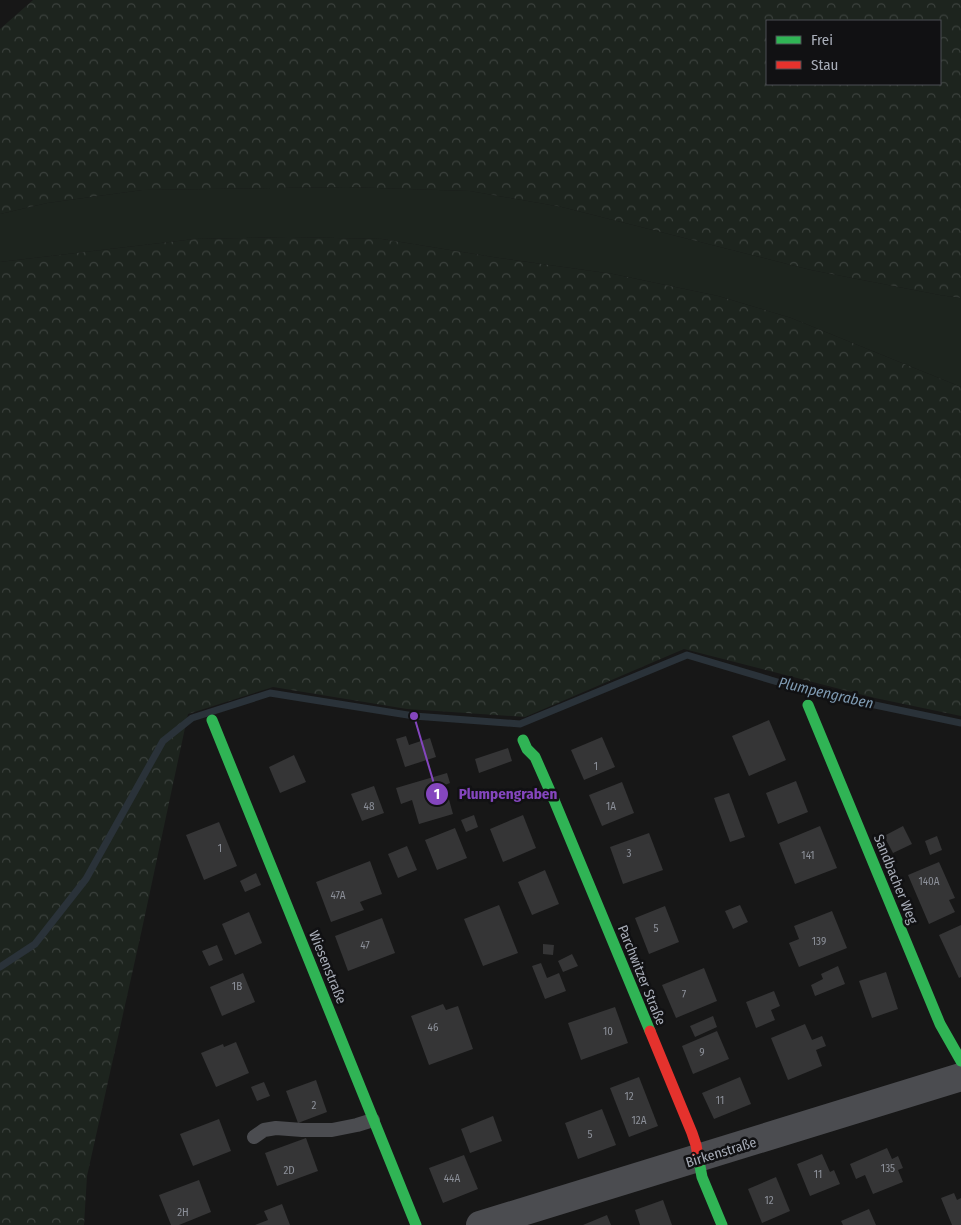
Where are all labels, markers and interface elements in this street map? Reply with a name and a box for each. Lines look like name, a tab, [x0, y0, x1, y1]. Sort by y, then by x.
legend	[766, 20, 941, 85]
text: Frei	[811, 31, 833, 49]
text: Stau	[811, 56, 838, 74]
water label: Plumpengraben	[777, 673, 875, 713]
house number: 1	[594, 760, 598, 773]
callout: Plumpengraben	[424, 779, 568, 809]
text: 1	[434, 785, 440, 803]
text: Plumpengraben	[459, 785, 557, 803]
house number: 48	[364, 800, 375, 813]
house number: 1A	[606, 800, 616, 813]
street label: Sandbacher Weg	[870, 832, 921, 927]
house number: 1	[218, 842, 222, 855]
house number: 3	[627, 847, 632, 860]
house number: 141	[801, 849, 815, 862]
house number: 140A	[918, 875, 940, 888]
house number: 47A	[330, 889, 346, 902]
house number: 5	[653, 922, 659, 935]
street label: Parchwitzer Straße	[614, 923, 669, 1028]
street label: Wiesenstraße	[305, 928, 350, 1006]
house number: 139	[812, 935, 826, 948]
house number: 47	[360, 939, 370, 952]
house number: 1B	[232, 980, 242, 993]
house number: 7	[682, 988, 687, 1001]
house number: 46	[428, 1021, 439, 1034]
house number: 10	[603, 1025, 613, 1038]
house number: 9	[699, 1046, 705, 1059]
house number: 12	[624, 1090, 634, 1103]
house number: 11	[716, 1094, 724, 1107]
house number: 2	[312, 1099, 317, 1112]
house number: 12A	[632, 1114, 647, 1127]
house number: 5	[587, 1128, 593, 1141]
street label: Birkenstraße	[684, 1134, 759, 1171]
house number: 135	[881, 1162, 895, 1175]
house number: 2D	[283, 1164, 295, 1177]
house number: 11	[814, 1168, 822, 1181]
house number: 44A	[444, 1172, 460, 1185]
house number: 12	[764, 1194, 774, 1207]
house number: 2H	[177, 1206, 189, 1219]

